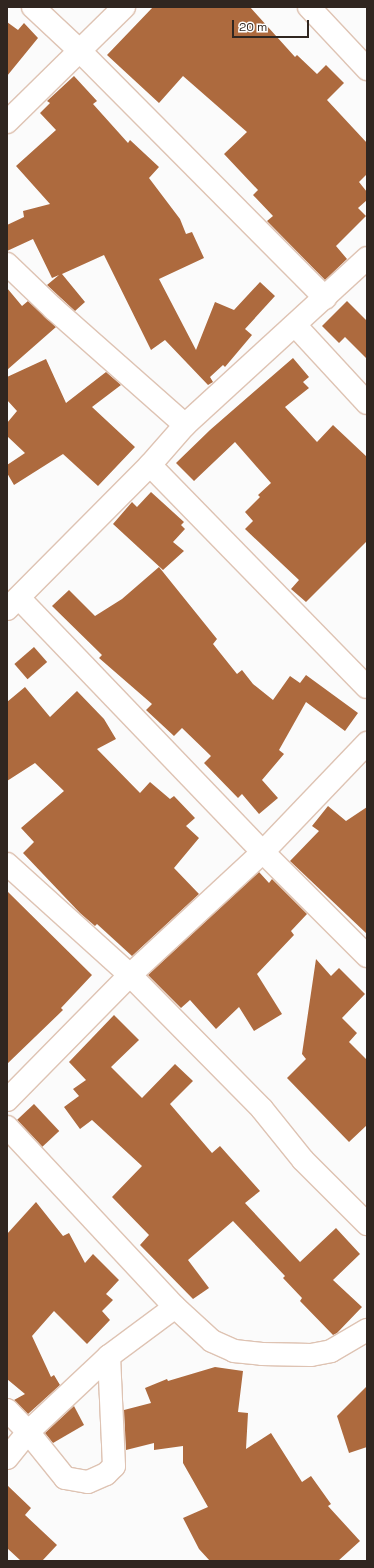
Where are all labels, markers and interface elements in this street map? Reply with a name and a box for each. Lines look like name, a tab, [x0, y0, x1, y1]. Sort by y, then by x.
scale bar	[234, 12, 311, 38]
text: 20 m	[239, 19, 267, 35]

